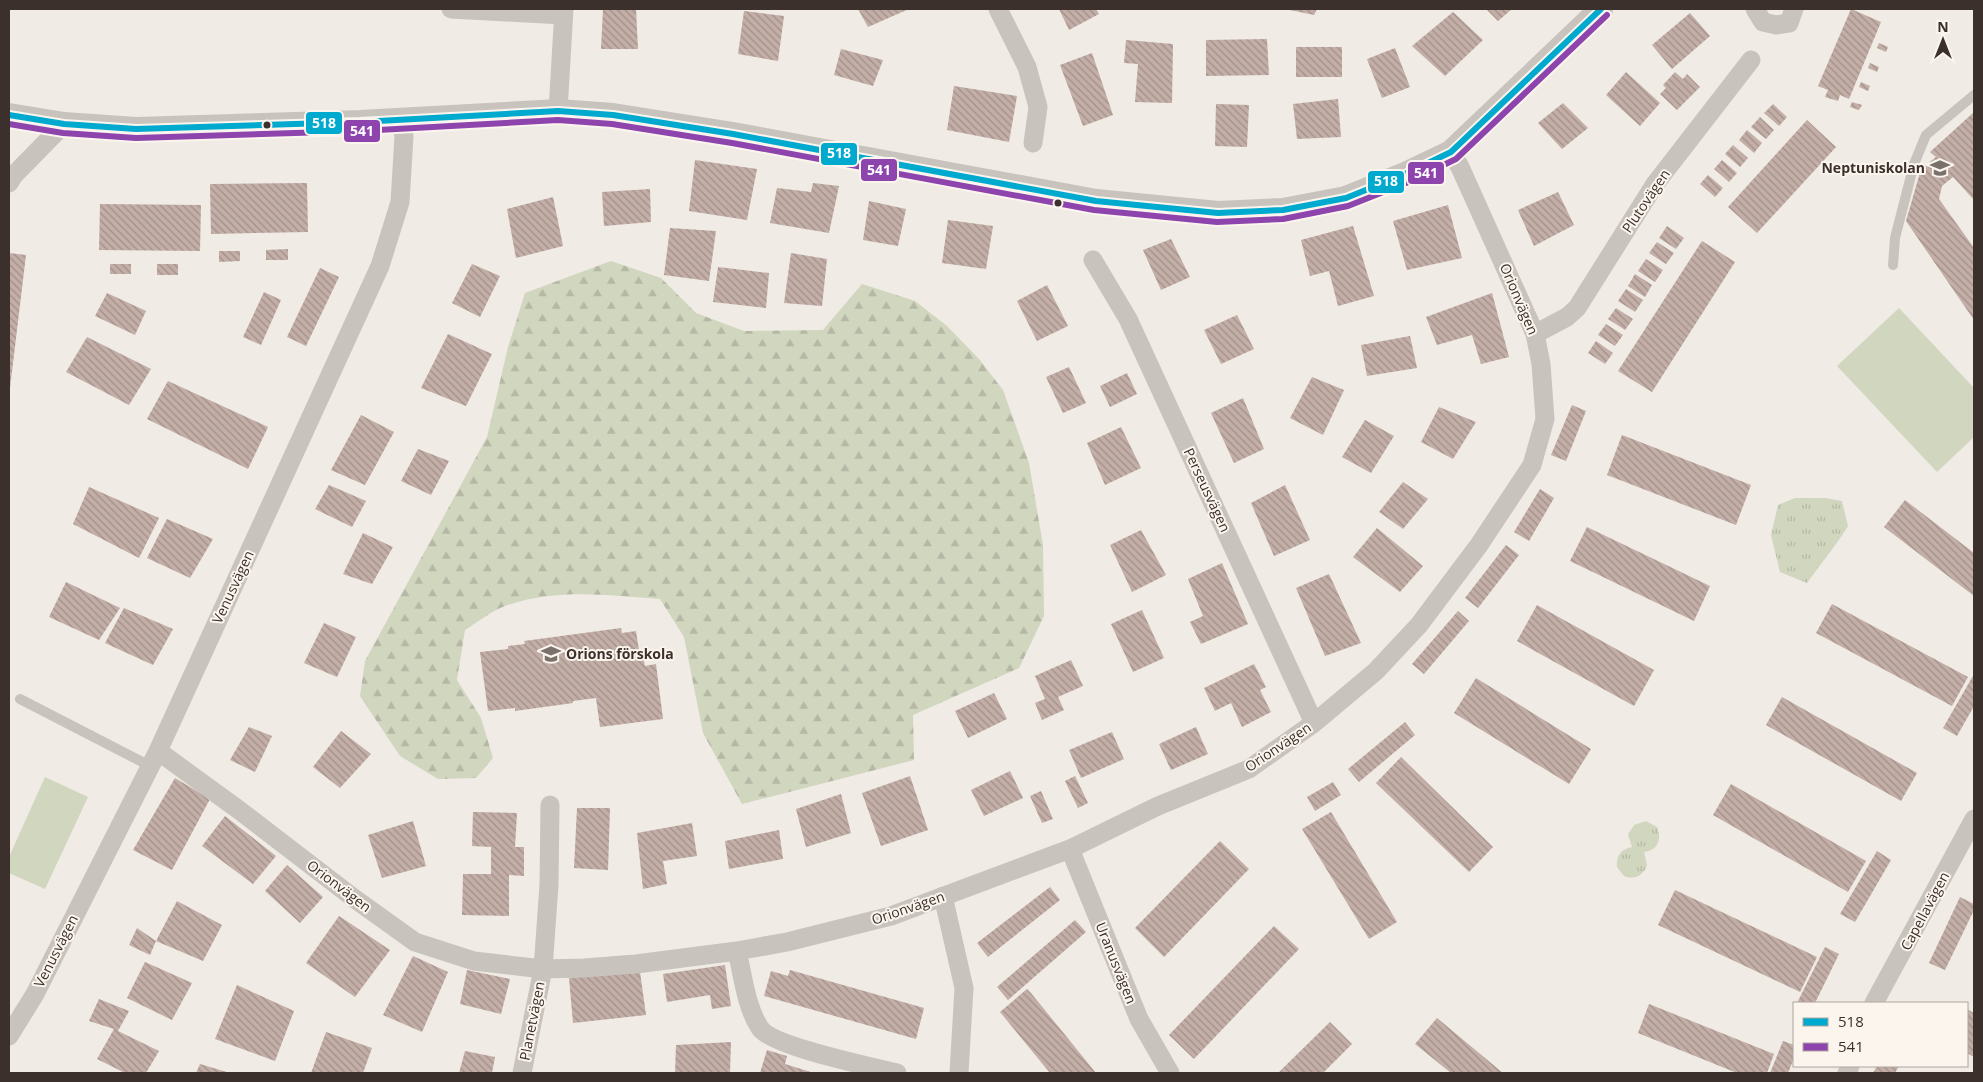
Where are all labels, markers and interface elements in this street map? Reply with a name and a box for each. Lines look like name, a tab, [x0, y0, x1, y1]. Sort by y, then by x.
north arrow	[1918, 15, 1968, 65]
text: N	[1937, 17, 1949, 36]
line badge: 518	[305, 111, 343, 135]
text: 518	[312, 113, 336, 132]
line badge: 541	[343, 119, 381, 143]
unlabelled marker	[262, 120, 272, 130]
text: 541	[350, 121, 374, 140]
line badge: 518	[820, 142, 858, 166]
text: 518	[827, 143, 851, 162]
school or university icon: Neptuniskolan	[1929, 157, 1951, 179]
line badge: 541	[860, 158, 898, 182]
place label: Neptuniskolan	[1821, 158, 1925, 177]
text: 541	[867, 160, 891, 179]
line badge: 541	[1407, 161, 1445, 185]
text: 541	[1414, 163, 1438, 182]
street label: Plutovägen	[1617, 165, 1674, 236]
line badge: 518	[1367, 170, 1405, 194]
text: 518	[1374, 171, 1398, 190]
unlabelled marker	[1053, 198, 1063, 208]
street label: Orionvägen	[1496, 260, 1543, 337]
street label: Perseusvägen	[1180, 445, 1235, 535]
street label: Venusvägen	[207, 547, 258, 627]
school or university icon: Orions förskola	[540, 643, 562, 665]
place label: Orions förskola	[566, 644, 674, 663]
street label: Orionvägen	[1241, 717, 1315, 776]
street label: Orionvägen	[303, 855, 375, 916]
street label: Capellavägen	[1896, 868, 1953, 954]
street label: Orionvägen	[869, 886, 947, 929]
street label: Venusvägen	[29, 911, 82, 990]
street label: Uranusvägen	[1091, 919, 1141, 1006]
street label: Planetvägen	[515, 980, 548, 1062]
legend	[1793, 1002, 1968, 1067]
text: 518	[1838, 1011, 1864, 1031]
text: 541	[1838, 1036, 1864, 1056]

